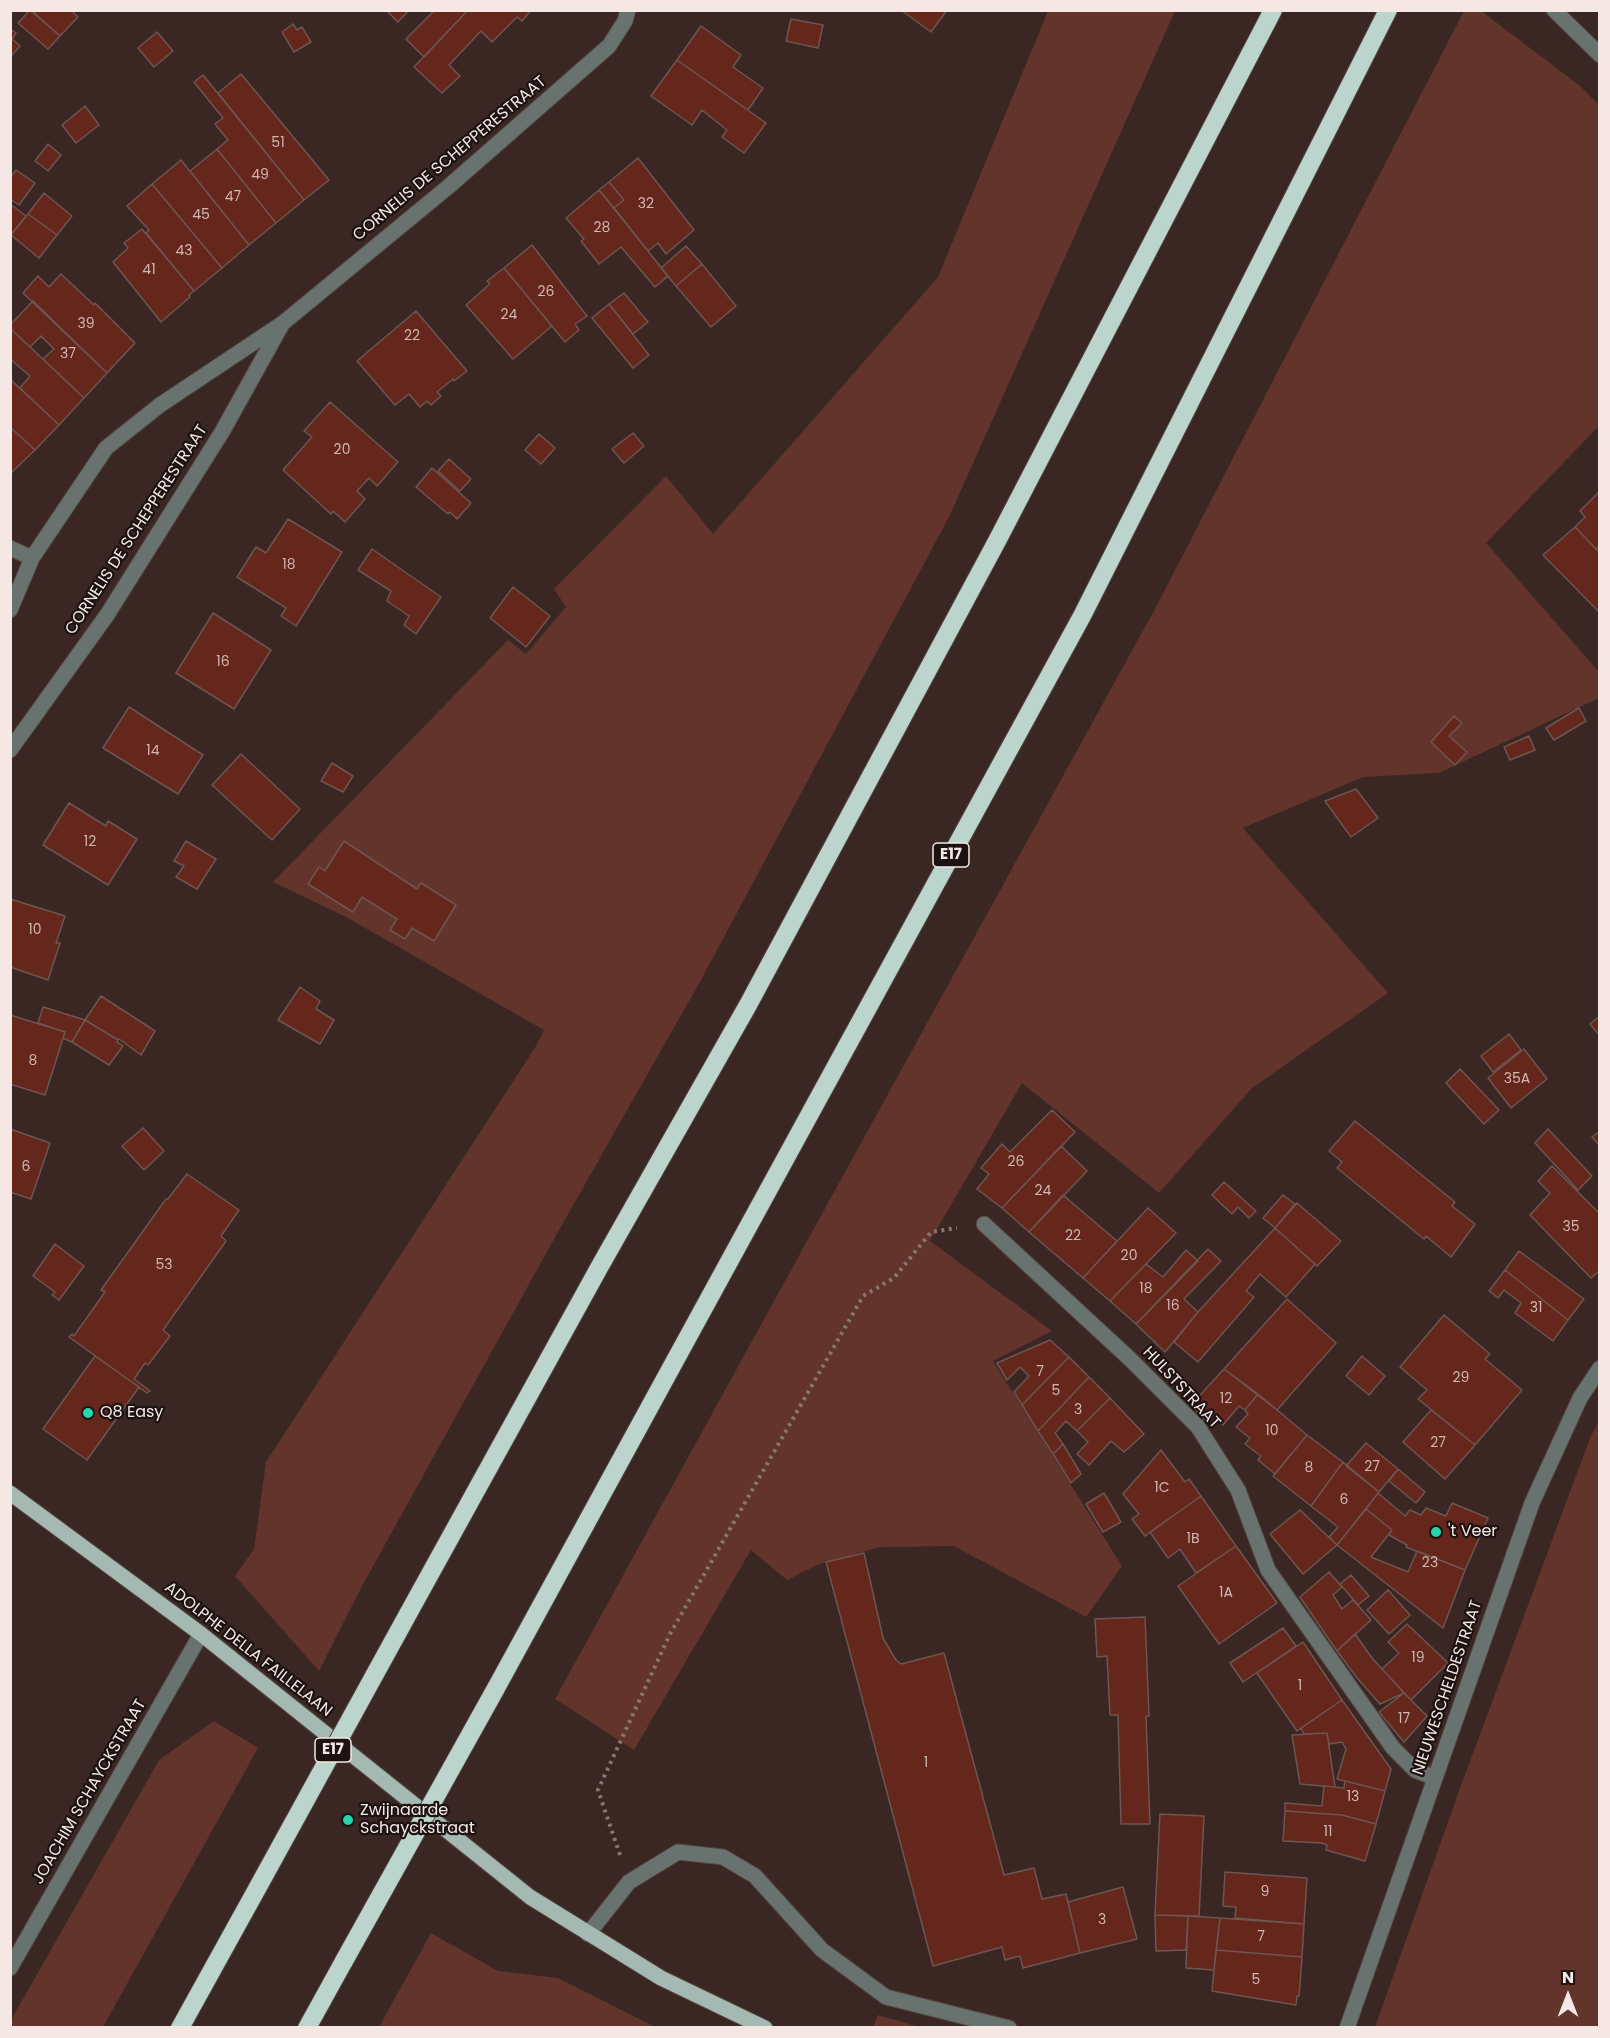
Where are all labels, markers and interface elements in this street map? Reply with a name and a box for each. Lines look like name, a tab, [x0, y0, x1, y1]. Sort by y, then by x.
street label: CORNELIS DE SCHEPPERESTRAAT	[350, 73, 550, 245]
house number: 51	[271, 135, 285, 151]
house number: 49	[251, 167, 269, 183]
house number: 47	[225, 189, 241, 205]
house number: 32	[638, 196, 654, 212]
house number: 45	[192, 207, 210, 223]
house number: 28	[594, 220, 610, 236]
house number: 43	[175, 243, 193, 259]
house number: 41	[142, 262, 156, 278]
house number: 26	[538, 284, 554, 300]
house number: 24	[501, 307, 517, 323]
house number: 39	[77, 316, 95, 332]
house number: 22	[404, 328, 420, 344]
house number: 37	[60, 346, 76, 362]
street label: CORNELIS DE SCHEPPERESTRAAT	[62, 422, 212, 638]
house number: 20	[334, 442, 350, 458]
house number: 18	[282, 557, 296, 573]
house number: 16	[216, 654, 230, 670]
house number: 14	[146, 743, 160, 759]
house number: 12	[84, 834, 96, 850]
road number: E17	[933, 843, 969, 867]
house number: 10	[28, 922, 42, 938]
house number: 8	[29, 1053, 37, 1069]
house number: 35A	[1504, 1071, 1530, 1087]
house number: 26	[1008, 1154, 1024, 1170]
house number: 6	[22, 1159, 30, 1175]
house number: 24	[1035, 1183, 1051, 1199]
house number: 35	[1562, 1219, 1580, 1235]
house number: 22	[1065, 1228, 1081, 1244]
house number: 20	[1121, 1248, 1137, 1264]
house number: 53	[155, 1257, 173, 1273]
house number: 18	[1139, 1281, 1153, 1297]
house number: 16	[1166, 1298, 1180, 1314]
house number: 31	[1530, 1300, 1542, 1316]
street label: HULSTSTRAAT	[1138, 1343, 1224, 1433]
house number: 7	[1036, 1364, 1044, 1380]
house number: 29	[1453, 1370, 1469, 1386]
house number: 5	[1052, 1383, 1060, 1399]
house number: 12	[1220, 1391, 1232, 1407]
house number: 3	[1074, 1402, 1082, 1418]
place label: Q8 Easy	[100, 1403, 163, 1423]
marker: Q8 Easy	[81, 1406, 95, 1420]
house number: 10	[1265, 1423, 1279, 1439]
house number: 27	[1430, 1435, 1446, 1451]
house number: 27	[1364, 1459, 1380, 1475]
house number: 8	[1305, 1460, 1313, 1476]
house number: 1C	[1154, 1480, 1170, 1496]
house number: 6	[1340, 1492, 1348, 1508]
place label: 't Veer	[1448, 1522, 1497, 1542]
marker: 't Veer	[1429, 1525, 1443, 1539]
house number: 1B	[1186, 1531, 1200, 1547]
house number: 23	[1422, 1555, 1438, 1571]
street label: ADOLPHE DELLA FAILLELAAN	[160, 1579, 336, 1721]
house number: 1A	[1219, 1585, 1233, 1601]
street label: NIEUWESCHELDESTRAAT	[1409, 1598, 1487, 1778]
house number: 19	[1411, 1650, 1425, 1666]
house number: 1	[1298, 1678, 1302, 1694]
street label: JOACHIM SCHAYCKSTRAAT	[29, 1696, 151, 1888]
house number: 17	[1398, 1711, 1410, 1727]
road number: E17	[315, 1738, 351, 1762]
house number: 1	[924, 1755, 928, 1771]
house number: 13	[1347, 1789, 1359, 1805]
place label: Zwijnaarde Schayckstraat	[360, 1801, 475, 1839]
marker: Zwijnaarde Schayckstraat	[341, 1813, 355, 1827]
house number: 11	[1324, 1824, 1332, 1840]
house number: 9	[1261, 1884, 1269, 1900]
house number: 3	[1098, 1912, 1106, 1928]
house number: 7	[1257, 1929, 1265, 1945]
north arrow	[1538, 1966, 1598, 2026]
text: N	[1562, 1966, 1574, 1989]
house number: 5	[1252, 1972, 1260, 1988]

